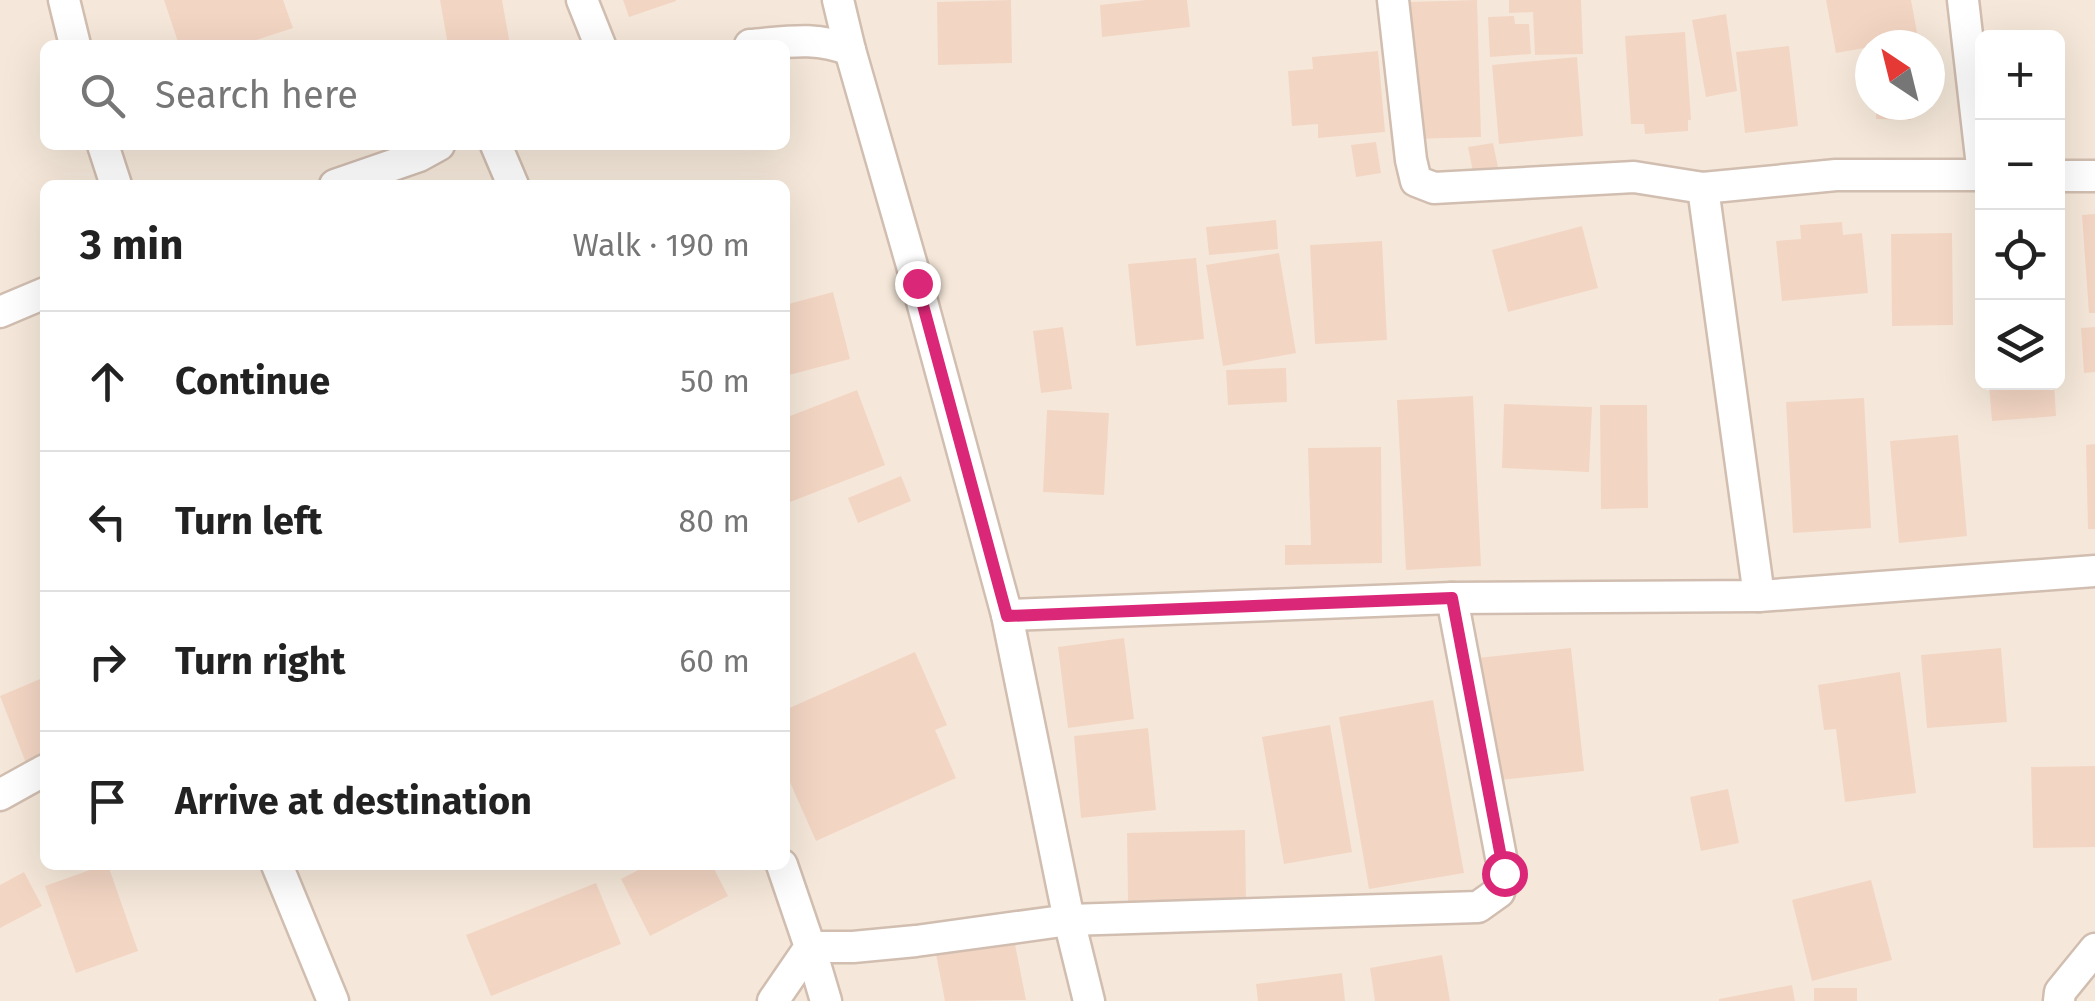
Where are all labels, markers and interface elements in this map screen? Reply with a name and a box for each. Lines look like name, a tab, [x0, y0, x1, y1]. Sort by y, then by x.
north arrow	[1855, 30, 1945, 120]
map controls	[1975, 30, 2065, 390]
button: +	[1975, 30, 2065, 120]
search box	[40, 40, 790, 150]
icon: search	[75, 68, 130, 123]
text: Search here	[155, 72, 358, 118]
button: −	[1975, 120, 2065, 210]
button: locate	[1975, 210, 2065, 300]
text: 3 min	[80, 220, 183, 270]
text: Walk · 190 m	[573, 226, 750, 264]
route end	[895, 261, 941, 307]
button: layers	[1975, 300, 2065, 390]
icon: ahead	[80, 354, 135, 409]
text: Continue	[175, 358, 330, 404]
text: 50 m	[680, 362, 750, 400]
icon: left	[80, 494, 135, 549]
text: Turn left	[175, 498, 322, 544]
text: 80 m	[679, 502, 750, 540]
icon: right	[80, 634, 135, 689]
text: Turn right	[175, 638, 345, 684]
text: 60 m	[679, 642, 750, 680]
icon: arrive	[80, 774, 135, 829]
text: Arrive at destination	[175, 778, 532, 824]
route start	[1482, 851, 1528, 897]

